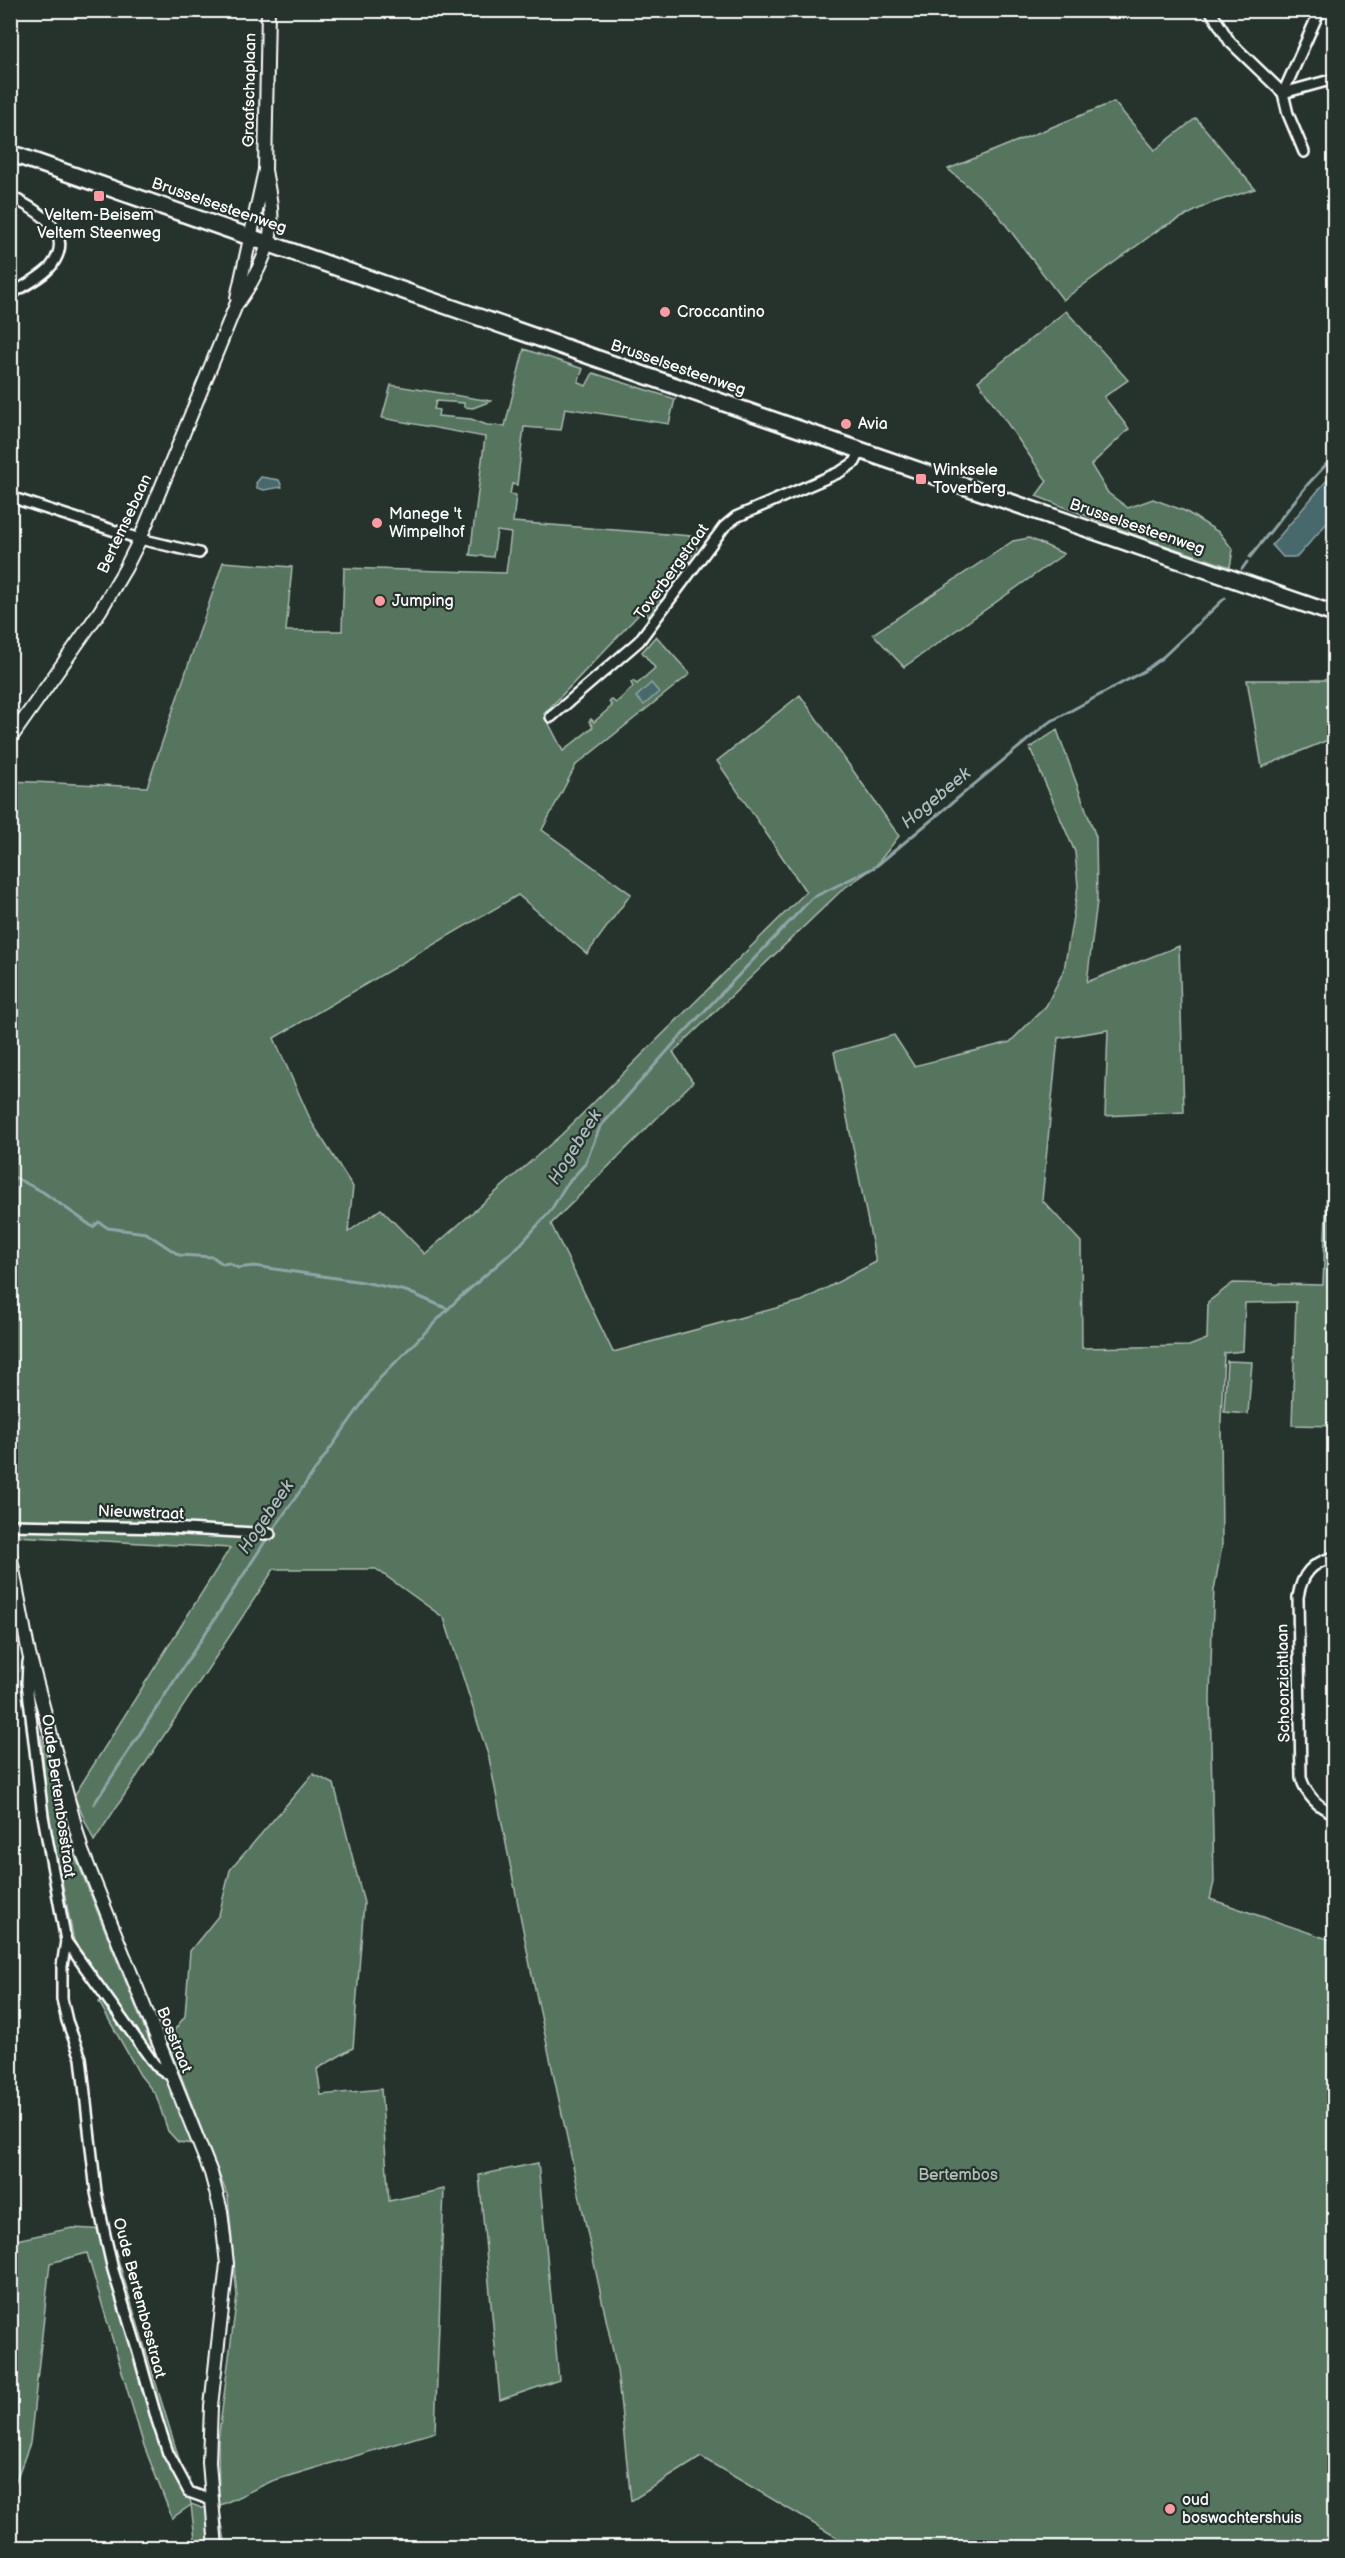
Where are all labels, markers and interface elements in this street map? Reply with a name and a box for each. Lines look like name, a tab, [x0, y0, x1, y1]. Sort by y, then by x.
street label: Graafschaplaan	[240, 33, 260, 147]
street label: Brusselsesteenweg	[149, 174, 289, 238]
marker: Veltem-Beisem Veltem Steenweg	[92, 189, 106, 203]
place label: Veltem-Beisem Veltem Steenweg	[37, 206, 161, 243]
place label: Croccantino	[677, 303, 765, 322]
marker: Croccantino	[658, 305, 672, 319]
street label: Brusselsesteenweg	[608, 336, 748, 400]
place label: Avia	[858, 415, 888, 434]
marker: Avia	[839, 417, 853, 431]
place label: Winksele Toverberg	[933, 461, 1006, 498]
street label: Bertemsebaan	[94, 471, 156, 577]
marker: Winksele Toverberg	[914, 472, 928, 486]
street label: Brusselsesteenweg	[1067, 495, 1207, 559]
place label: Manege 't Wimpelhof	[389, 505, 465, 542]
marker: Manege 't Wimpelhof	[370, 516, 384, 530]
street label: Toverbergstraat	[631, 520, 713, 624]
place label: Jumping	[392, 592, 454, 611]
marker: Jumping	[373, 594, 387, 608]
water label: Hogebeek	[897, 762, 976, 833]
water label: Hogebeek	[544, 1105, 607, 1188]
water label: Hogebeek	[234, 1475, 299, 1558]
street label: Nieuwstraat	[98, 1502, 185, 1524]
street label: Schoonzichtlaan	[1273, 1624, 1295, 1742]
street label: Oude Bertembosstraat	[37, 1713, 79, 1879]
street label: Bosstraat	[152, 2004, 196, 2076]
park label: Bertembos	[918, 2166, 998, 2185]
street label: Oude Bertembosstraat	[108, 2216, 170, 2380]
place label: oud boswachtershuis	[1182, 2491, 1302, 2528]
marker: oud boswachtershuis	[1163, 2502, 1177, 2516]

